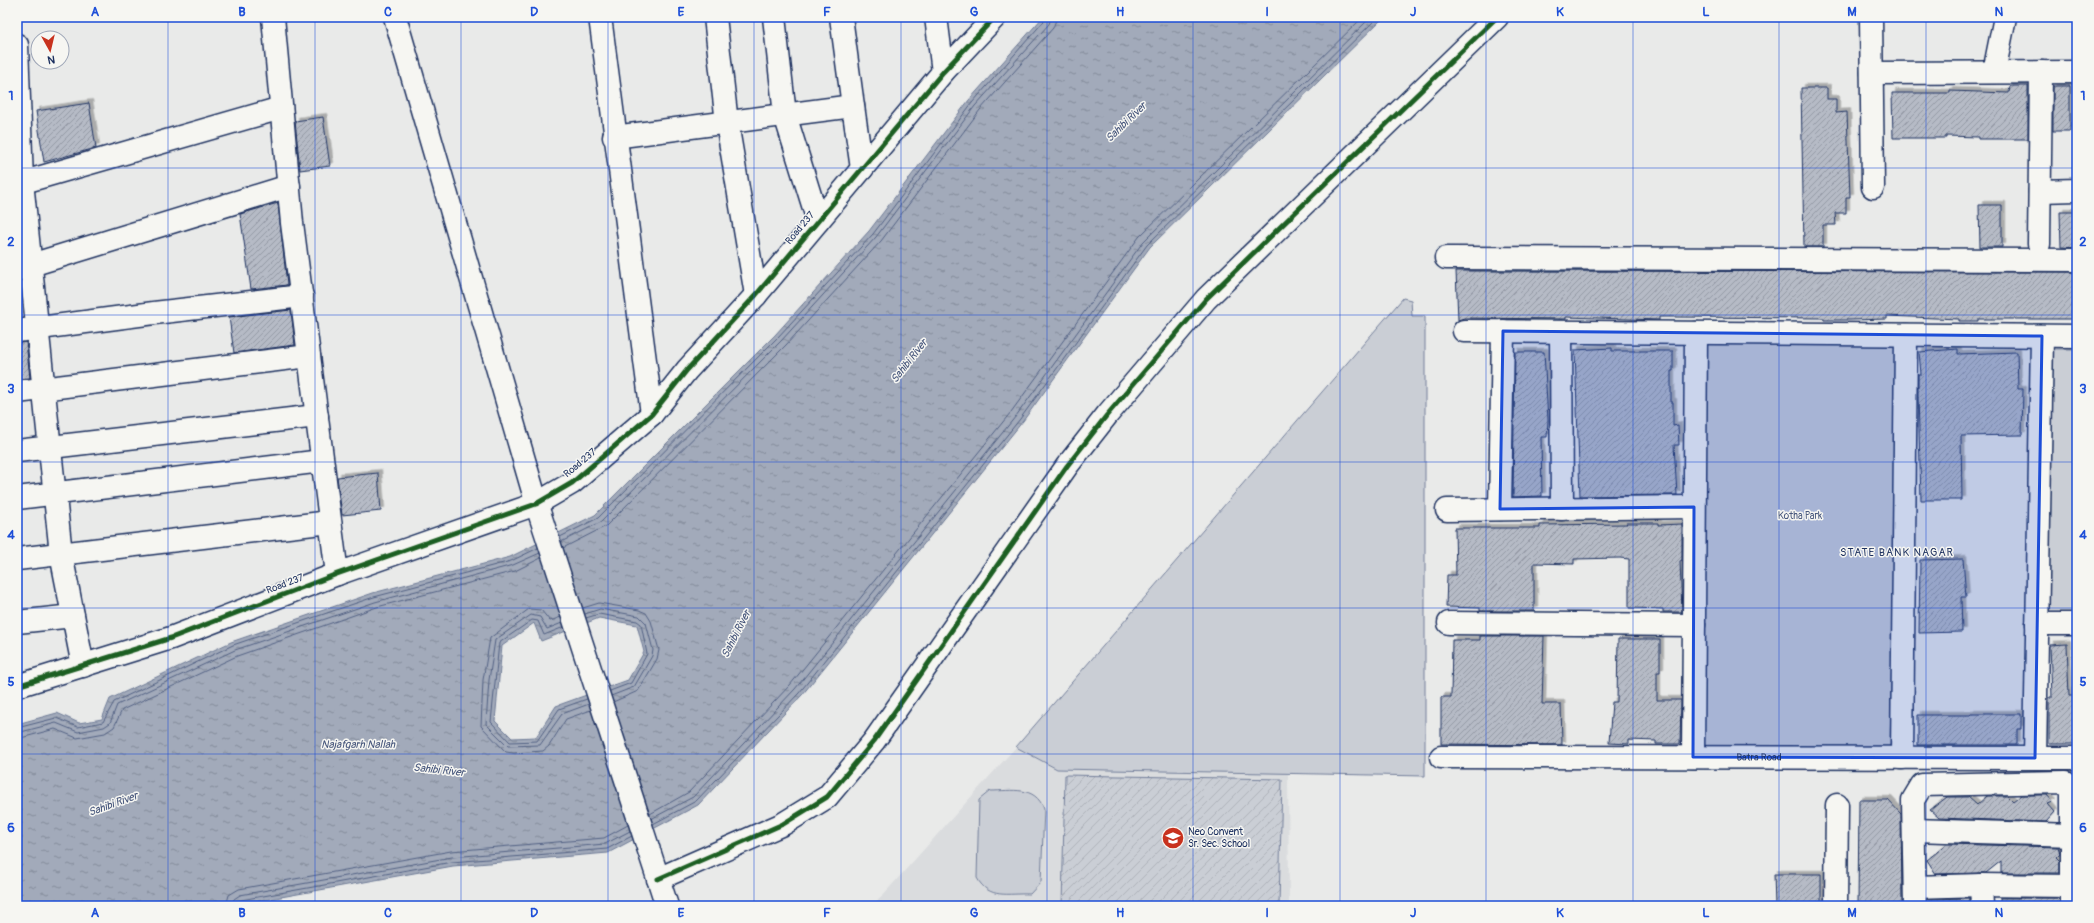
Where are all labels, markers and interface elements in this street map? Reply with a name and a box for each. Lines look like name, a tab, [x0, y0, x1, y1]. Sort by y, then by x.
text: A	[91, 4, 100, 20]
text: B	[238, 4, 246, 20]
text: C	[384, 4, 392, 20]
text: D	[530, 4, 538, 20]
text: E	[678, 4, 685, 20]
text: F	[823, 4, 831, 20]
text: G	[970, 4, 979, 20]
text: H	[1116, 4, 1124, 20]
text: I	[1265, 4, 1269, 20]
text: J	[1410, 4, 1416, 20]
text: K	[1556, 4, 1564, 20]
text: L	[1702, 4, 1710, 20]
text: M	[1847, 4, 1857, 20]
text: N	[1995, 4, 2004, 20]
north arrow	[30, 30, 70, 70]
text: N	[46, 52, 56, 66]
text: 1	[8, 88, 14, 104]
text: 1	[2080, 88, 2086, 104]
water label: Sahibi River	[1103, 98, 1151, 145]
street label: Road 237	[783, 209, 818, 247]
text: 2	[7, 234, 15, 250]
text: 2	[2079, 234, 2087, 250]
water label: Sahibi River	[888, 335, 931, 385]
text: 3	[7, 381, 15, 397]
text: 3	[2079, 381, 2087, 397]
street label: Road 237	[561, 445, 599, 480]
park label: Kotha Park	[1778, 510, 1823, 522]
text: 4	[7, 527, 15, 543]
text: 4	[2079, 527, 2087, 543]
district label: STATE BANK NAGAR	[1840, 546, 1954, 559]
street label: Road 237	[265, 571, 306, 597]
water label: Sahibi River	[719, 606, 754, 660]
text: 5	[7, 674, 15, 690]
text: 5	[2079, 674, 2087, 690]
water label: Najafgarh Nallah	[321, 738, 396, 751]
street label: Batra Road	[1736, 751, 1782, 764]
water label: Sahibi River	[413, 761, 467, 779]
water label: Sahibi River	[87, 788, 141, 819]
text: 6	[7, 820, 15, 836]
text: 6	[2079, 820, 2087, 836]
school or university icon: Neo Convent Sr. Sec. School	[1160, 825, 1186, 851]
place label: Neo Convent Sr. Sec. School	[1188, 826, 1250, 850]
text: A	[91, 905, 100, 921]
text: B	[238, 905, 246, 921]
text: C	[384, 905, 392, 921]
text: D	[530, 905, 538, 921]
text: E	[678, 905, 685, 921]
text: F	[823, 905, 831, 921]
text: G	[970, 905, 979, 921]
text: H	[1116, 905, 1124, 921]
text: I	[1265, 905, 1269, 921]
text: J	[1410, 905, 1416, 921]
text: K	[1556, 905, 1564, 921]
text: L	[1702, 905, 1710, 921]
text: M	[1847, 905, 1857, 921]
text: N	[1995, 905, 2004, 921]

